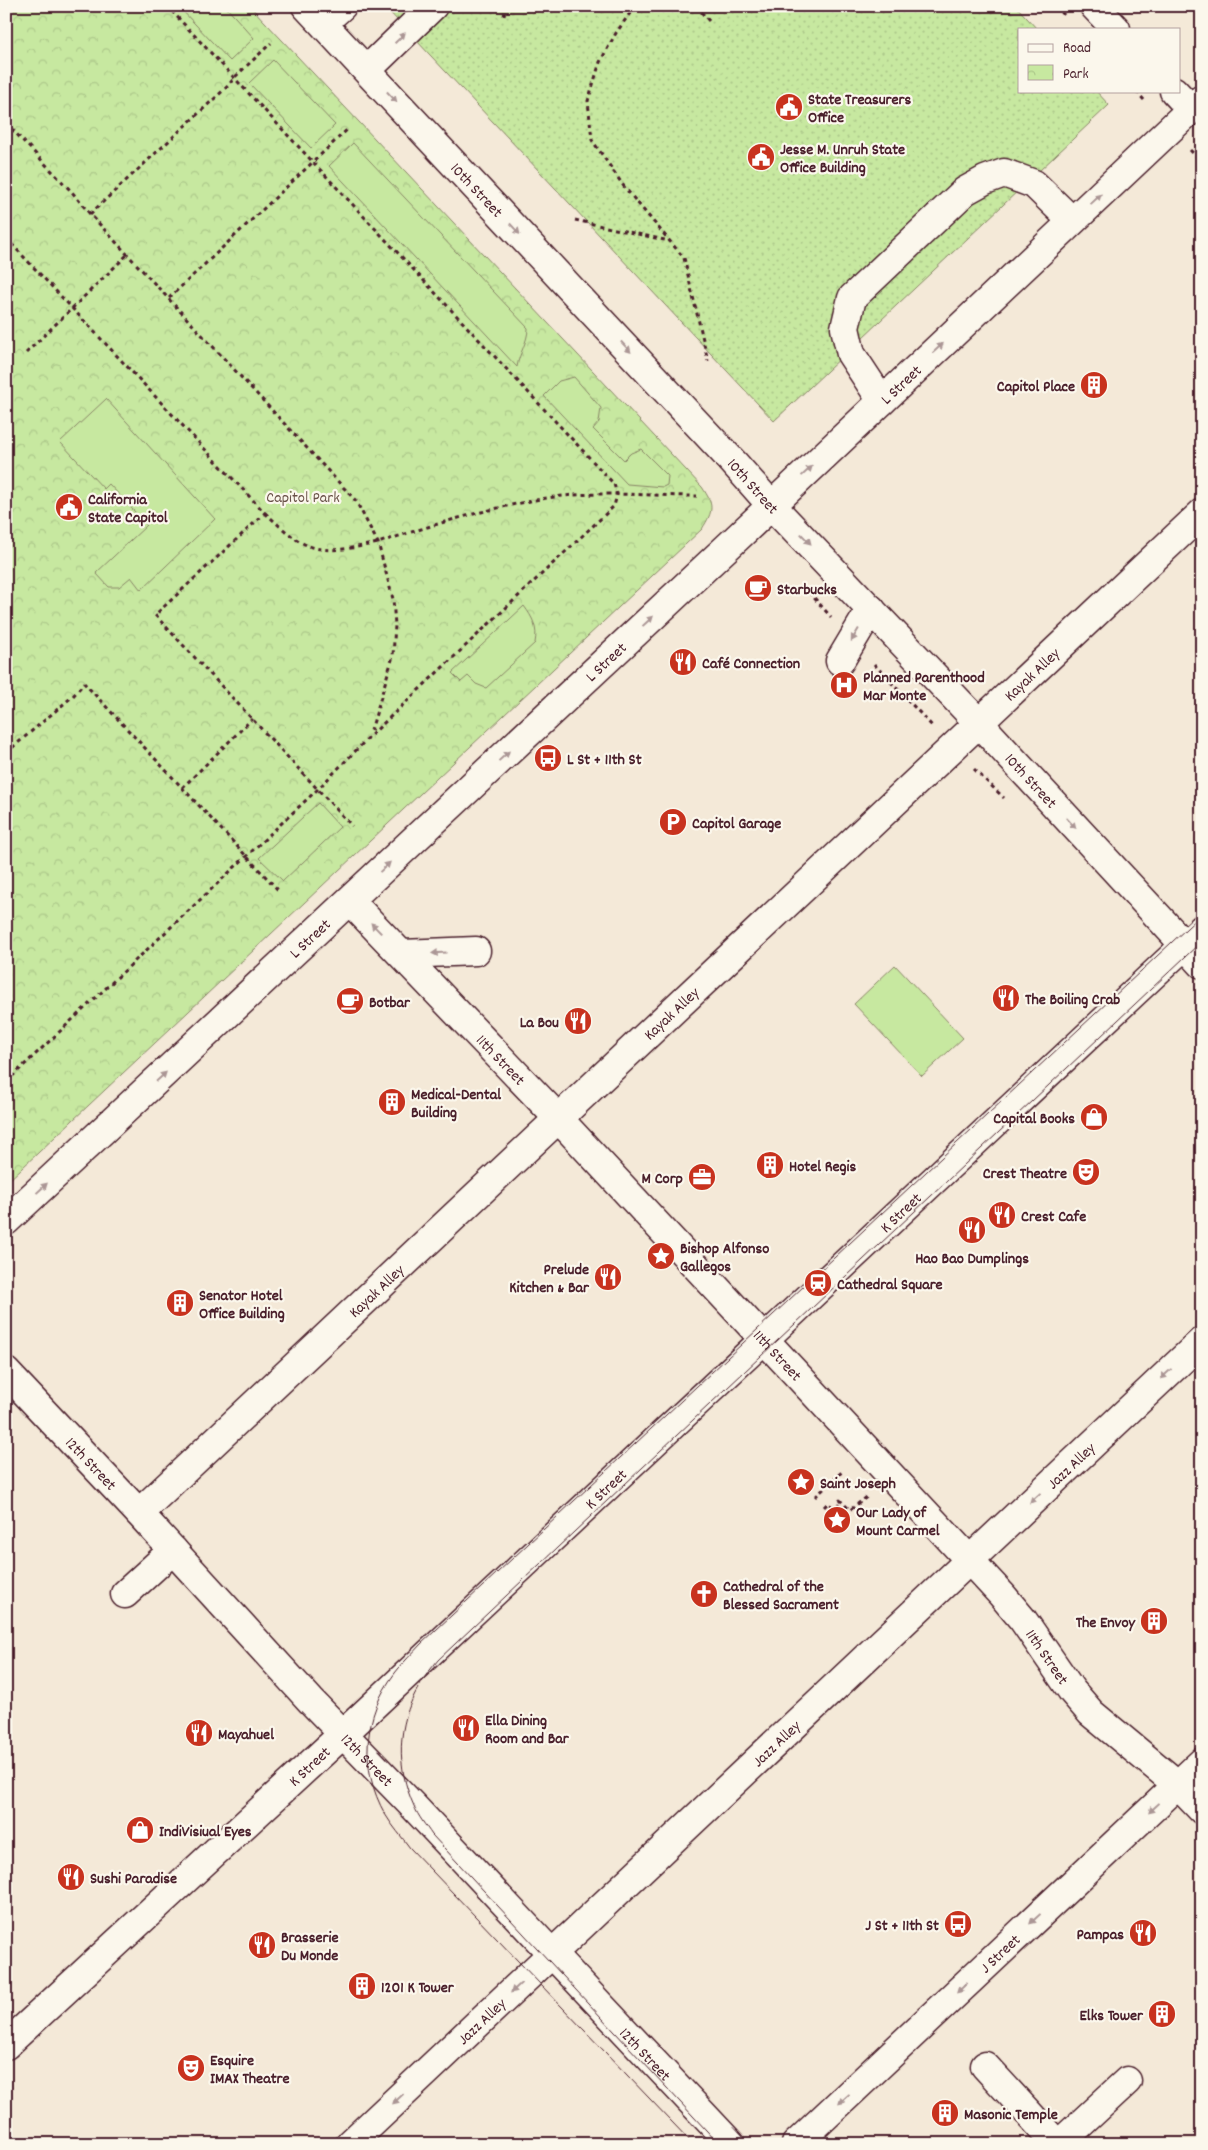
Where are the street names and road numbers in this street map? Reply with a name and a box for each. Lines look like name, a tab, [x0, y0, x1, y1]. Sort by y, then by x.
street label: 10th Street	[444, 158, 507, 224]
street label: L Street	[876, 360, 928, 411]
street label: 10th Street	[721, 454, 783, 520]
street label: L Street	[581, 638, 633, 688]
street label: Kayak Alley	[1000, 643, 1066, 707]
street label: 10th Street	[998, 749, 1061, 815]
street label: L Street	[285, 914, 337, 965]
street label: Kayak Alley	[639, 982, 706, 1047]
street label: 11th Street	[470, 1030, 530, 1092]
street label: K Street	[876, 1188, 928, 1239]
street label: Kayak Alley	[344, 1260, 411, 1324]
street label: 11th Street	[747, 1326, 806, 1387]
street label: 12th Street	[59, 1433, 121, 1497]
street label: Jazz Alley	[1043, 1438, 1102, 1495]
street label: K Street	[581, 1465, 633, 1516]
street label: 11th Street	[1019, 1625, 1073, 1690]
street label: Jazz Alley	[748, 1716, 807, 1773]
street label: 12th Street	[335, 1729, 397, 1793]
street label: K Street	[284, 1742, 337, 1793]
street label: J Street	[975, 1930, 1026, 1980]
street label: Jazz Alley	[453, 1993, 512, 2051]
street label: 12th Street	[613, 2023, 675, 2087]

